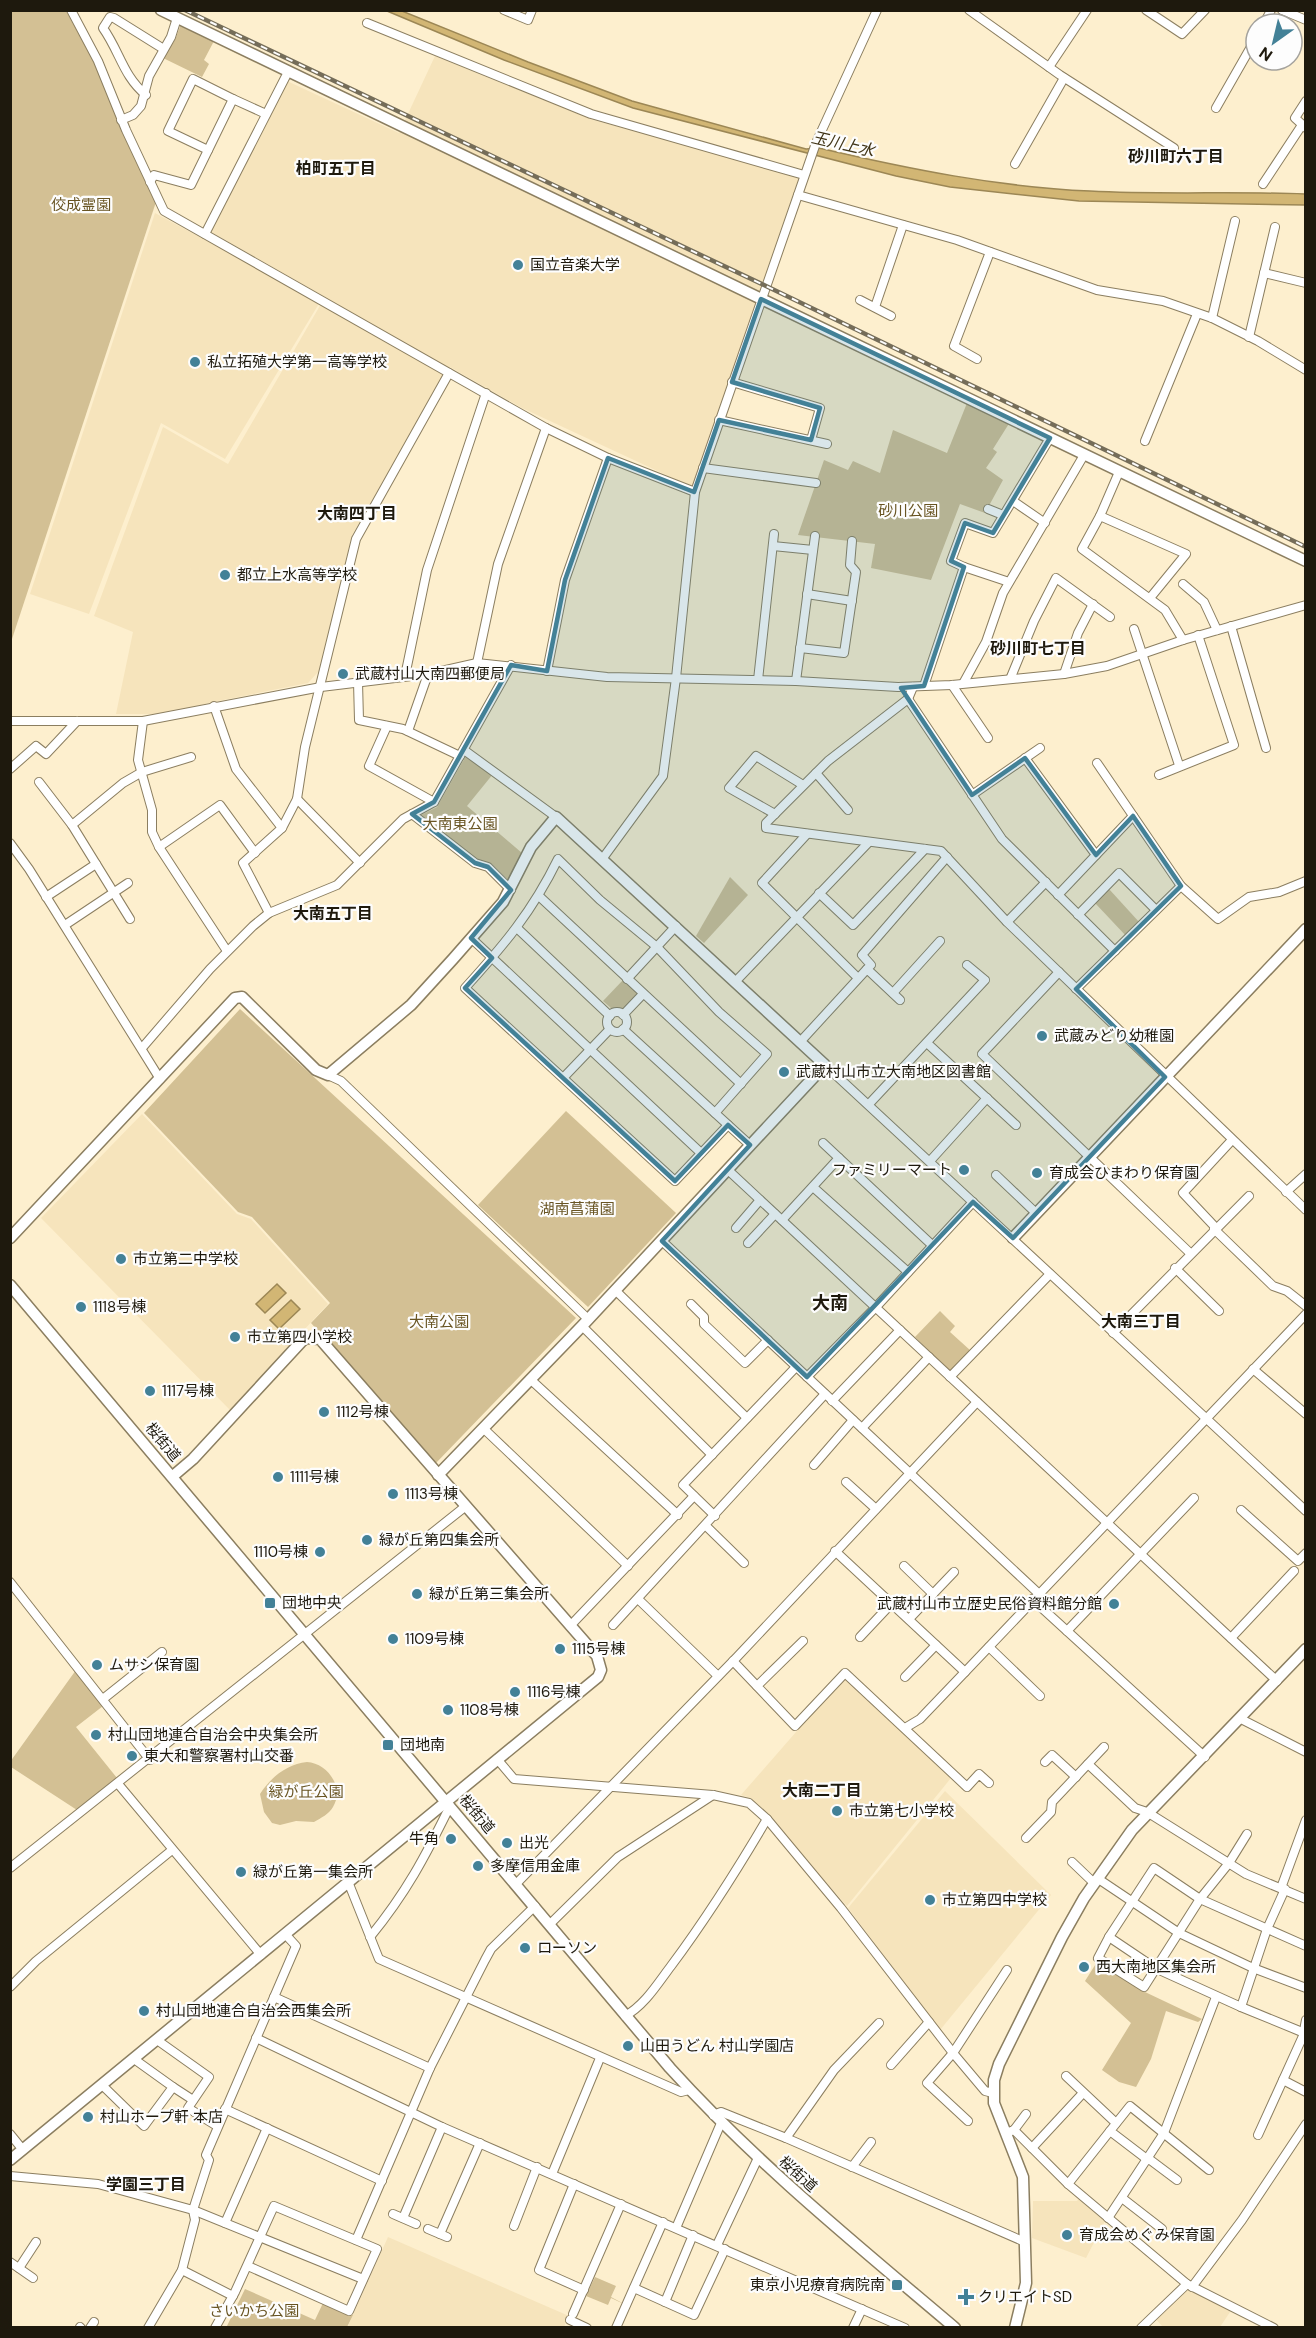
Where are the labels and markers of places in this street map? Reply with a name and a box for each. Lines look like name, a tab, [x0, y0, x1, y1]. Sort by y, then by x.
place label: 国立音楽大学	[530, 255, 620, 275]
marker: 国立音楽大学	[511, 258, 525, 272]
place label: 私立拓殖大学第一高等学校	[207, 352, 387, 372]
marker: 私立拓殖大学第一高等学校	[188, 355, 202, 369]
place label: 都立上水高等学校	[237, 565, 357, 585]
marker: 都立上水高等学校	[218, 568, 232, 582]
place label: 武蔵村山大南四郵便局	[355, 664, 505, 684]
marker: 武蔵村山大南四郵便局	[336, 667, 350, 681]
place label: 武蔵みどり幼稚園	[1054, 1026, 1174, 1046]
marker: 武蔵みどり幼稚園	[1035, 1029, 1049, 1043]
place label: 武蔵村山市立大南地区図書館	[796, 1062, 991, 1082]
marker: 武蔵村山市立大南地区図書館	[777, 1065, 791, 1079]
place label: ファミリーマート	[832, 1160, 952, 1180]
marker: ファミリーマート	[957, 1163, 971, 1177]
place label: 育成会ひまわり保育園	[1049, 1163, 1199, 1183]
marker: 育成会ひまわり保育園	[1030, 1166, 1044, 1180]
place label: 市立第二中学校	[133, 1249, 238, 1269]
marker: 市立第二中学校	[114, 1252, 128, 1266]
place label: 1118号棟	[93, 1297, 146, 1317]
marker: 1118号棟	[74, 1300, 88, 1314]
place label: 市立第四小学校	[247, 1327, 352, 1347]
marker: 市立第四小学校	[228, 1330, 242, 1344]
place label: 1117号棟	[162, 1381, 214, 1401]
marker: 1117号棟	[143, 1384, 157, 1398]
place label: 1112号棟	[336, 1402, 389, 1422]
marker: 1112号棟	[317, 1405, 331, 1419]
place label: 1111号棟	[290, 1467, 339, 1487]
marker: 1111号棟	[271, 1470, 285, 1484]
place label: 1113号棟	[405, 1484, 458, 1504]
marker: 1113号棟	[386, 1487, 400, 1501]
place label: 緑が丘第四集会所	[379, 1530, 499, 1550]
marker: 緑が丘第四集会所	[360, 1533, 374, 1547]
place label: 1110号棟	[254, 1542, 308, 1562]
marker: 1110号棟	[313, 1545, 327, 1559]
place label: 緑が丘第三集会所	[429, 1584, 549, 1604]
marker: 緑が丘第三集会所	[410, 1587, 424, 1601]
place label: 団地中央	[282, 1593, 342, 1613]
place label: 武蔵村山市立歴史民俗資料館分館	[877, 1594, 1102, 1614]
marker: 団地中央	[263, 1596, 277, 1610]
marker: 武蔵村山市立歴史民俗資料館分館	[1107, 1597, 1121, 1611]
place label: 1109号棟	[405, 1629, 464, 1649]
marker: 1109号棟	[386, 1632, 400, 1646]
place label: 1115号棟	[572, 1639, 625, 1659]
marker: 1115号棟	[553, 1642, 567, 1656]
place label: ムサシ保育園	[109, 1655, 199, 1675]
marker: ムサシ保育園	[90, 1658, 104, 1672]
place label: 1116号棟	[527, 1682, 580, 1702]
marker: 1116号棟	[508, 1685, 522, 1699]
place label: 1108号棟	[460, 1700, 519, 1720]
marker: 1108号棟	[441, 1703, 455, 1717]
place label: 村山団地連合自治会中央集会所	[108, 1725, 318, 1745]
marker: 村山団地連合自治会中央集会所	[89, 1728, 103, 1742]
place label: 団地南	[400, 1735, 445, 1755]
marker: 団地南	[381, 1738, 395, 1752]
place label: 東大和警察署村山交番	[144, 1746, 294, 1766]
marker: 東大和警察署村山交番	[125, 1749, 139, 1763]
place label: 市立第七小学校	[849, 1801, 954, 1821]
marker: 市立第七小学校	[830, 1804, 844, 1818]
place label: 牛角	[409, 1829, 439, 1849]
marker: 牛角	[444, 1832, 458, 1846]
place label: 出光	[519, 1833, 549, 1853]
marker: 出光	[500, 1836, 514, 1850]
place label: 多摩信用金庫	[490, 1856, 580, 1876]
marker: 多摩信用金庫	[471, 1859, 485, 1873]
place label: 緑が丘第一集会所	[253, 1862, 373, 1882]
marker: 緑が丘第一集会所	[234, 1865, 248, 1879]
place label: 市立第四中学校	[942, 1890, 1047, 1910]
marker: 市立第四中学校	[923, 1893, 937, 1907]
place label: ローソン	[537, 1938, 597, 1958]
marker: ローソン	[518, 1941, 532, 1955]
place label: 西大南地区集会所	[1096, 1957, 1216, 1977]
marker: 西大南地区集会所	[1077, 1960, 1091, 1974]
place label: 村山団地連合自治会西集会所	[156, 2001, 351, 2021]
marker: 村山団地連合自治会西集会所	[137, 2004, 151, 2018]
place label: 山田うどん 村山学園店	[640, 2036, 794, 2056]
marker: 山田うどん 村山学園店	[621, 2039, 635, 2053]
place label: 村山ホープ軒 本店	[100, 2107, 223, 2127]
marker: 村山ホープ軒 本店	[81, 2110, 95, 2124]
place label: 育成会めぐみ保育園	[1079, 2225, 1214, 2245]
marker: 育成会めぐみ保育園	[1060, 2228, 1074, 2242]
place label: 東京小児療育病院南	[750, 2275, 885, 2295]
marker: 東京小児療育病院南	[890, 2278, 904, 2292]
place label: クリエイトSD	[978, 2287, 1072, 2307]
marker: クリエイトSD	[959, 2290, 973, 2304]

